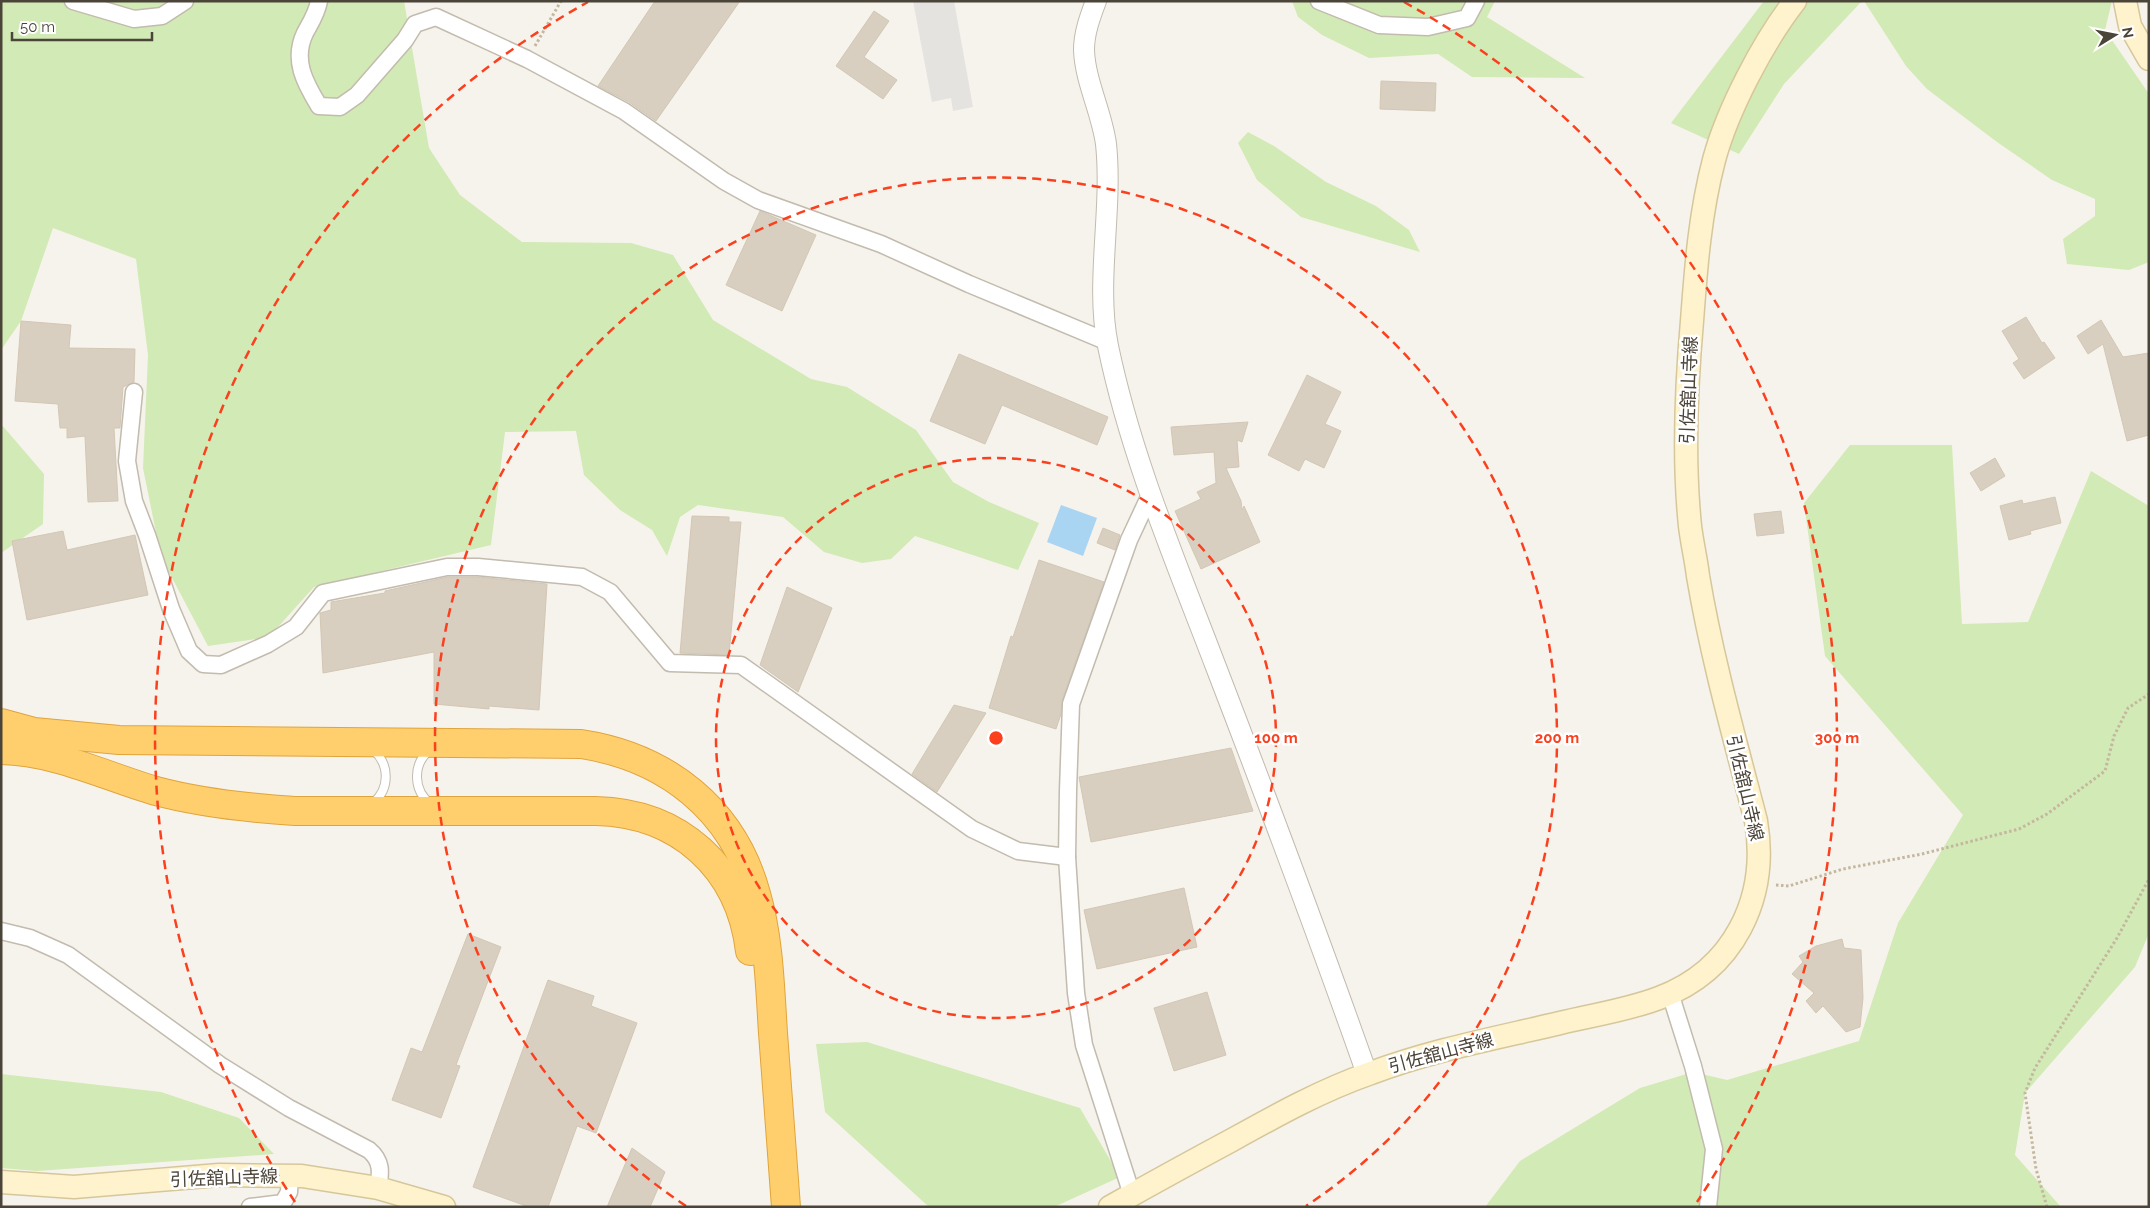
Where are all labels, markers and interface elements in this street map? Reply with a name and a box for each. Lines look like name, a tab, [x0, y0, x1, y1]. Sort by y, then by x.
scale bar	[12, 10, 152, 42]
north arrow	[2090, 10, 2140, 60]
text: 50 m	[20, 18, 55, 36]
text: N	[2119, 26, 2137, 39]
street label: 引佐舘山寺線	[1676, 336, 1701, 444]
centre of rings	[987, 729, 1005, 747]
text: 100 m	[1254, 729, 1298, 747]
text: 200 m	[1535, 729, 1579, 747]
text: 300 m	[1815, 729, 1859, 747]
street label: 引佐舘山寺線	[1723, 733, 1768, 843]
street label: 引佐舘山寺線	[1386, 1028, 1496, 1077]
street label: 引佐舘山寺線	[170, 1165, 278, 1190]

